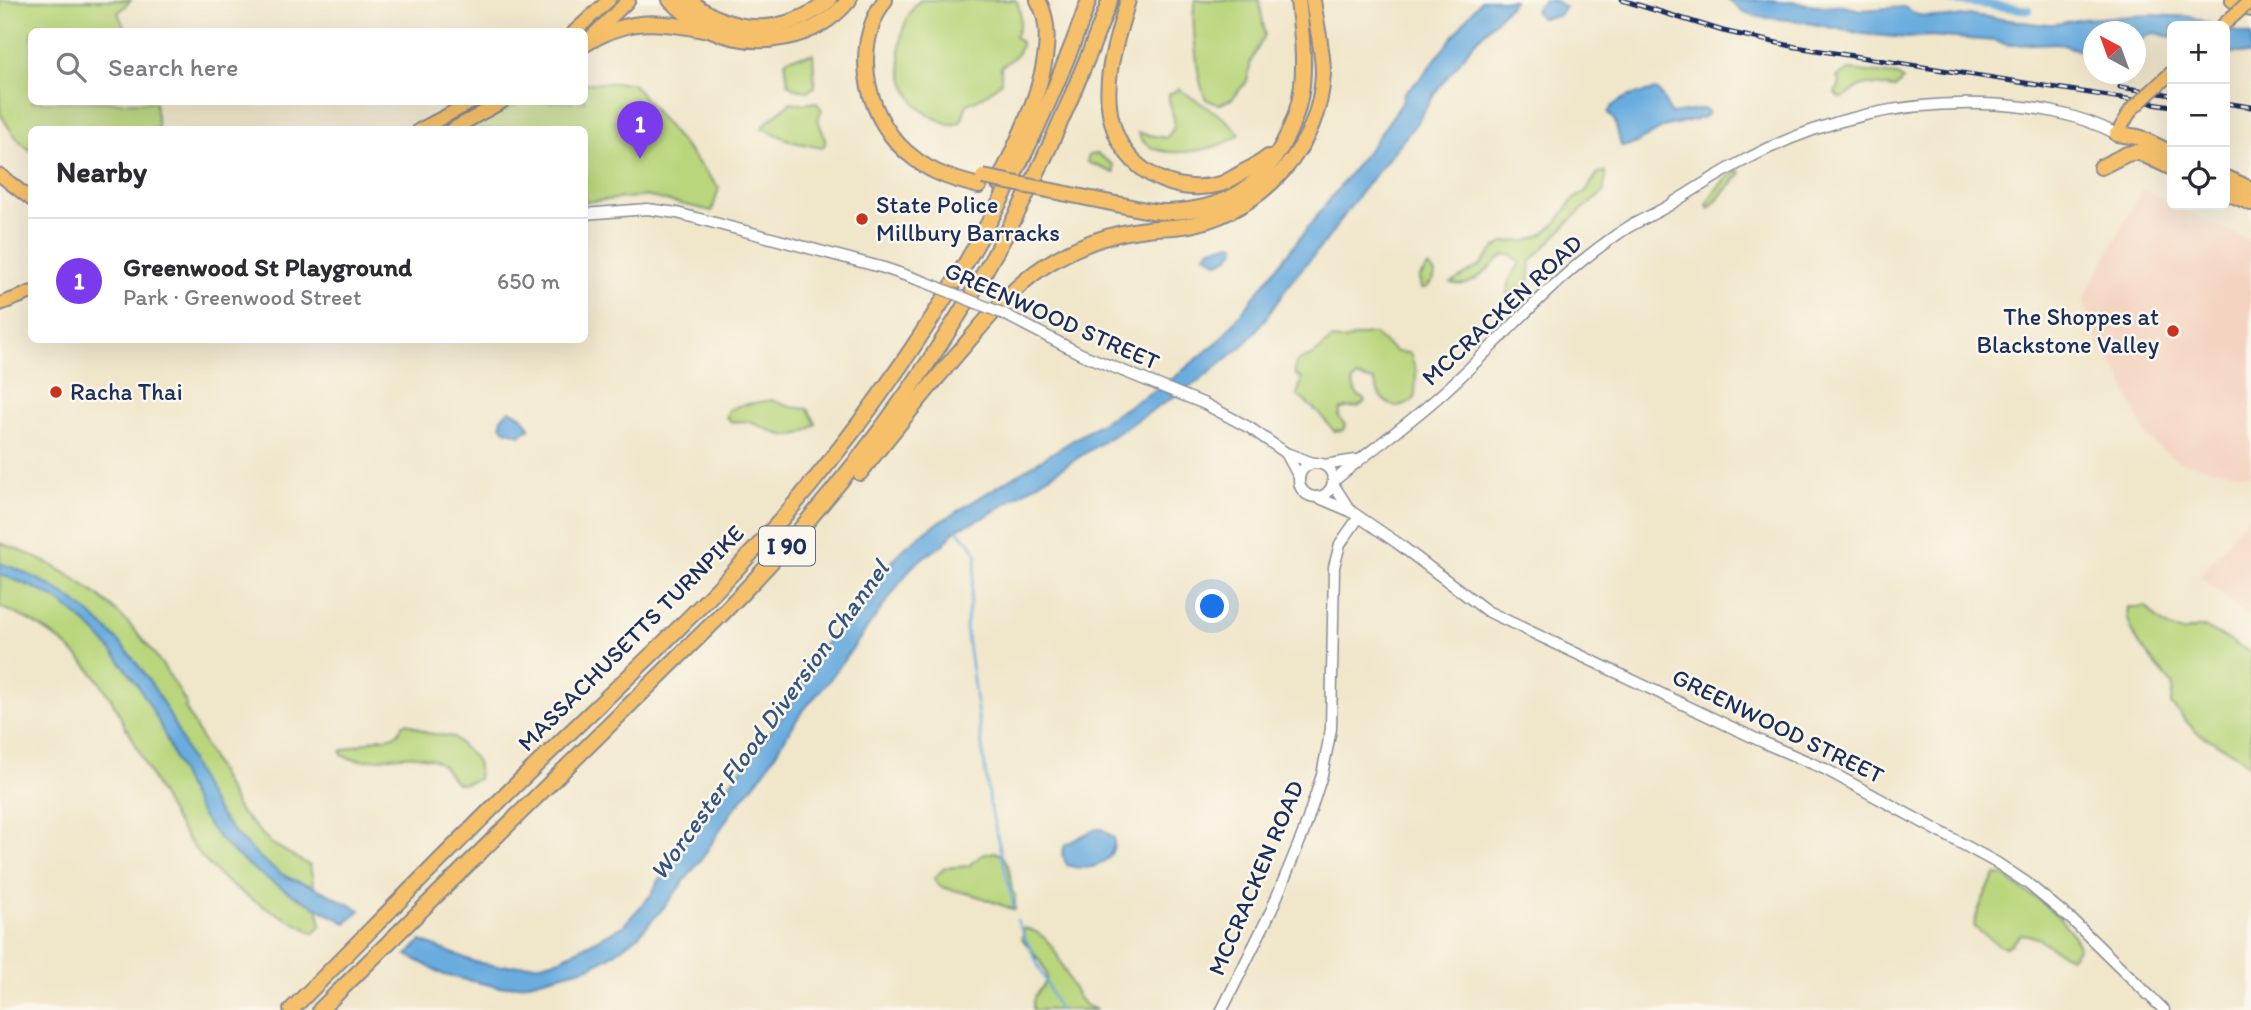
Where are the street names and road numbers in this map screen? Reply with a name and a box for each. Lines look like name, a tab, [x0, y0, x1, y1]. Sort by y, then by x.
street label: MCCRACKEN ROAD	[1415, 228, 1588, 391]
street label: GREENWOOD STREET	[940, 255, 1165, 376]
street label: MASSACHUSETTS TURNPIKE	[511, 518, 750, 757]
road number: I 90	[759, 526, 815, 566]
street label: GREENWOOD STREET	[1668, 662, 1889, 790]
street label: MCCRACKEN ROAD	[1201, 776, 1310, 980]

